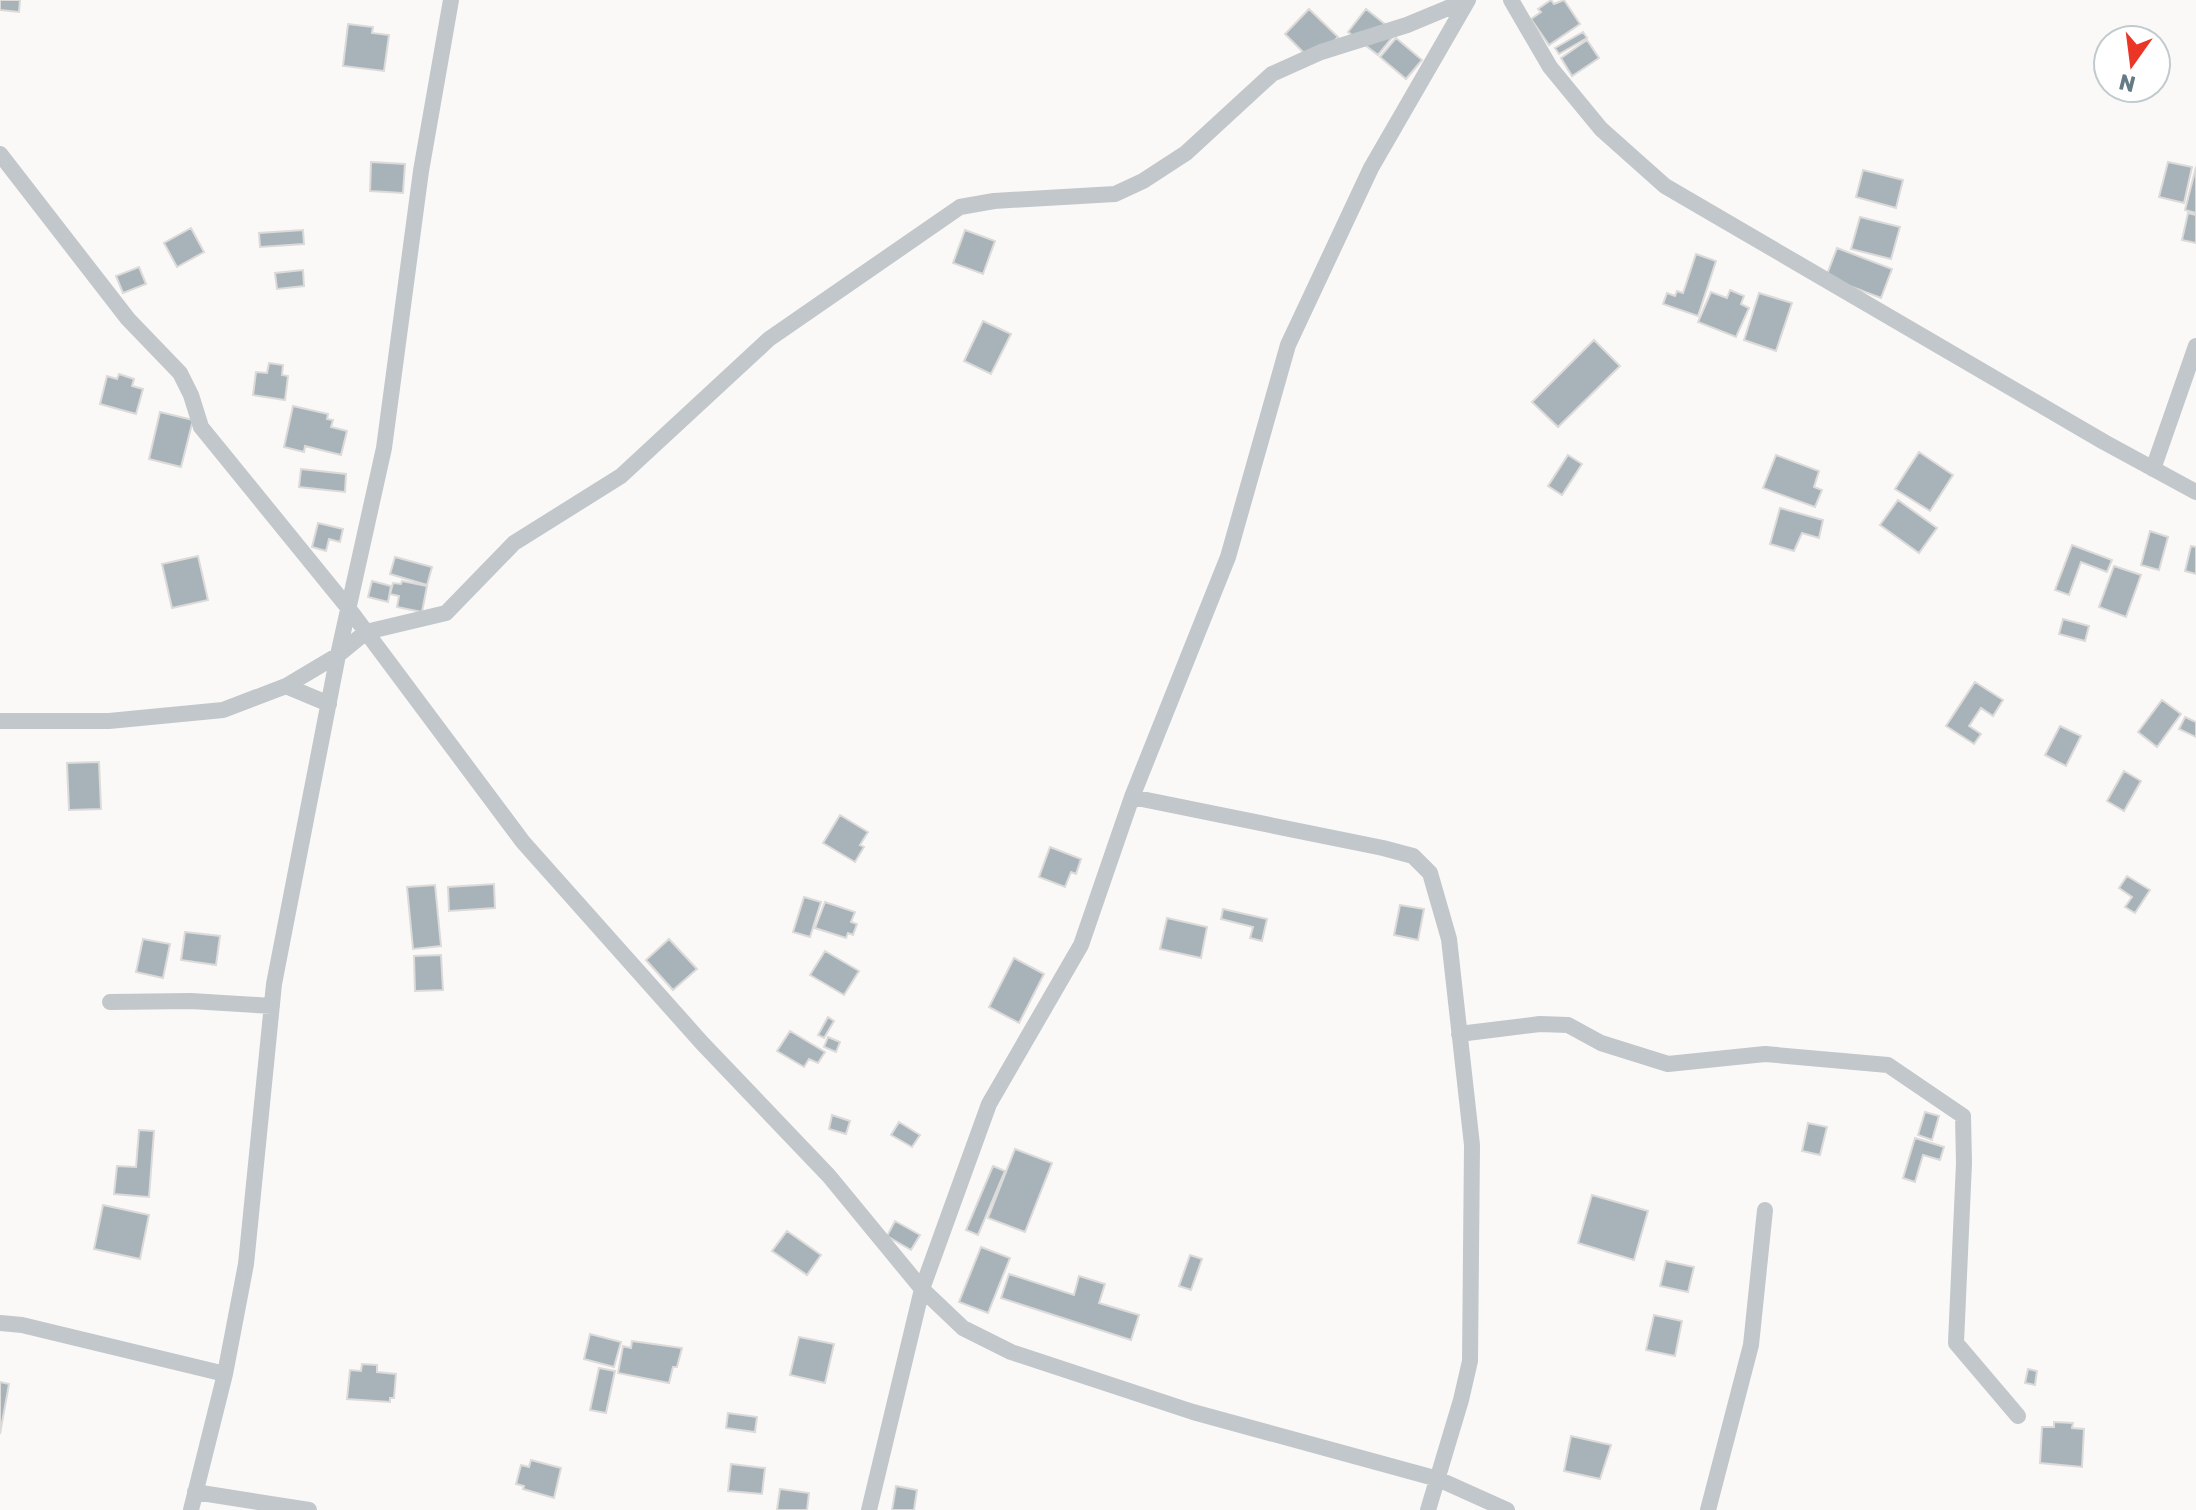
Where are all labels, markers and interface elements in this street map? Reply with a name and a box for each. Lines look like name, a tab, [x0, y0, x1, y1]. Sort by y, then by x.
north arrow	[2092, 24, 2172, 104]
text: N	[2116, 68, 2138, 98]

